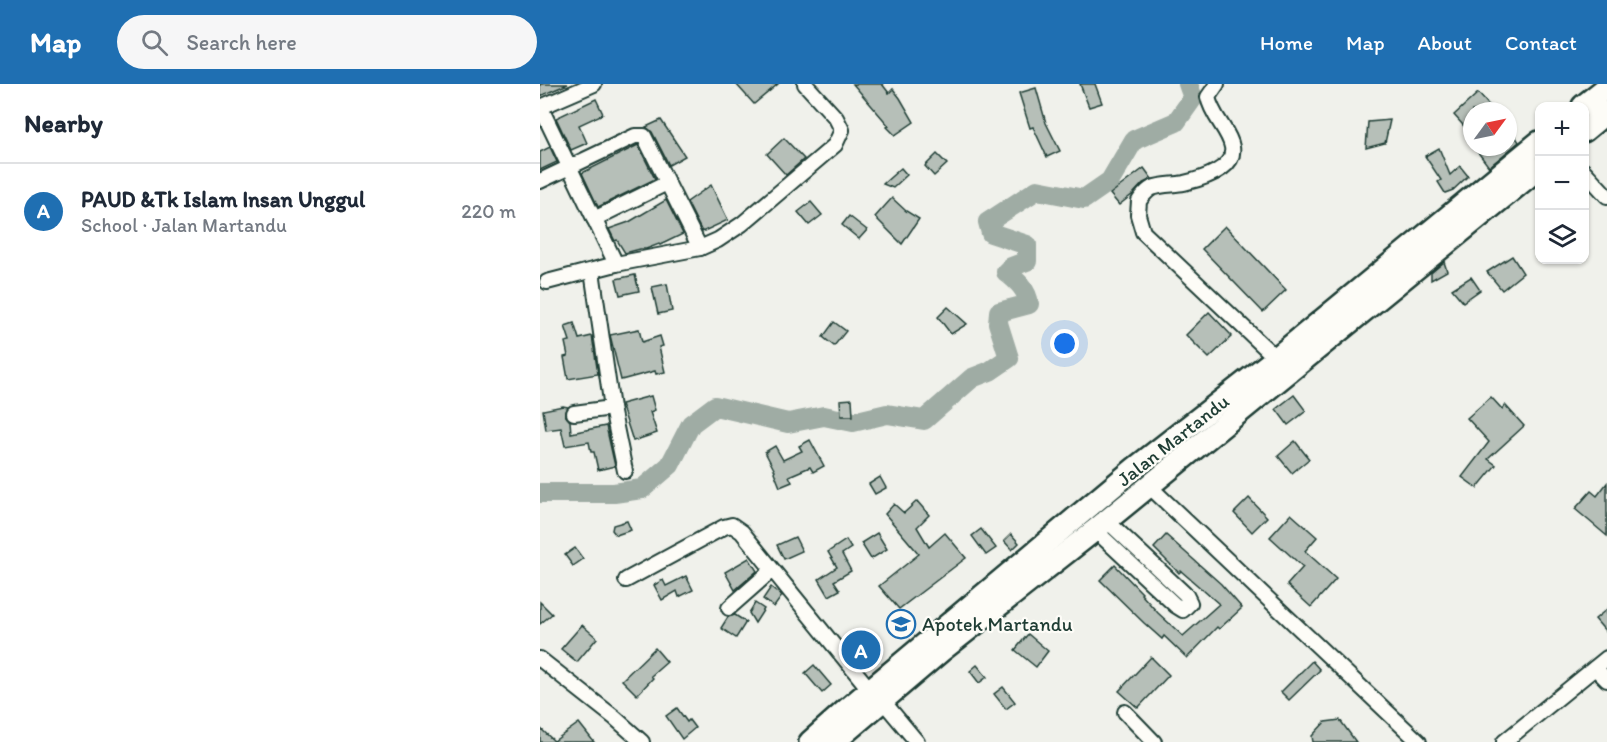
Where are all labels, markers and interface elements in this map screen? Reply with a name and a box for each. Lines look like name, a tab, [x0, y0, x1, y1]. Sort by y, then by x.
search box	[117, 15, 537, 69]
text: Map	[30, 25, 81, 59]
icon: search	[138, 26, 171, 59]
text: Search here	[186, 29, 297, 56]
text: Home	[1260, 30, 1313, 55]
text: Map	[1346, 30, 1385, 55]
text: About	[1418, 30, 1472, 55]
text: Contact	[1505, 30, 1577, 55]
north arrow	[1463, 102, 1517, 156]
map controls	[1535, 102, 1589, 264]
button: +	[1535, 102, 1589, 156]
text: Nearby	[24, 107, 103, 139]
button: −	[1535, 156, 1589, 210]
text: PAUD &Tk Islam Insan Unggul	[81, 186, 365, 213]
text: A	[37, 199, 50, 223]
text: 220 m	[461, 199, 516, 223]
button: layers	[1535, 210, 1589, 264]
text: School · Jalan Martandu	[81, 213, 287, 237]
your location	[1050, 329, 1079, 358]
street label: Jalan Martandu	[1112, 389, 1234, 491]
school or university icon: Apotek Martandu	[885, 608, 917, 640]
place label: Apotek Martandu	[922, 612, 1073, 636]
pin: A	[842, 628, 880, 672]

